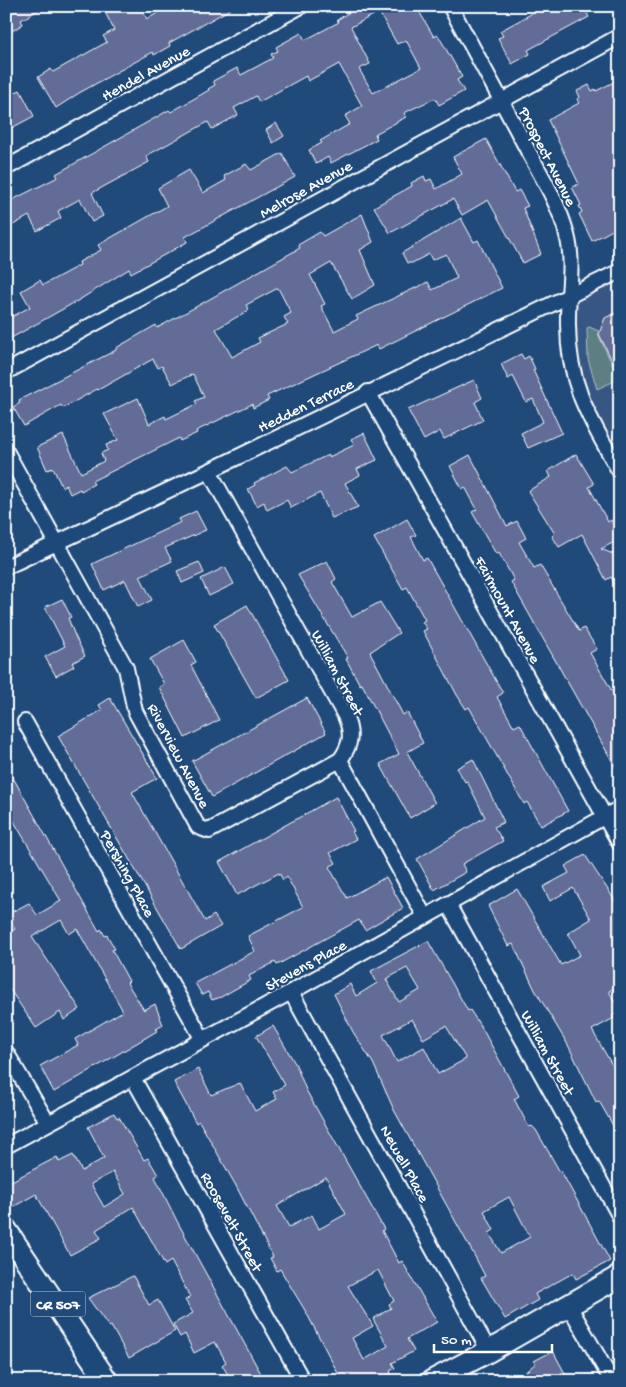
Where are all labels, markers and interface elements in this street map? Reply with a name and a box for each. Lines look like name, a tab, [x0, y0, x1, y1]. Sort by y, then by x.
street label: Hendel Avenue	[99, 43, 195, 107]
street label: Prospect Avenue	[512, 104, 579, 211]
street label: Melrose Avenue	[257, 157, 357, 224]
street label: Hedden Terrace	[256, 375, 358, 439]
street label: Fairmount Avenue	[468, 553, 544, 668]
street label: William Street	[305, 628, 367, 721]
street label: Riverview Avenue	[141, 701, 213, 813]
street label: Pershing Place	[94, 827, 158, 922]
street label: Stevens Place	[263, 937, 351, 997]
street label: William Street	[515, 1008, 578, 1101]
street label: Newell Place	[374, 1123, 432, 1207]
street label: Roosevelt Street	[195, 1170, 266, 1277]
road number: CR 507	[30, 1292, 86, 1316]
scale bar	[434, 1322, 551, 1354]
text: 50 m	[441, 1332, 472, 1350]

